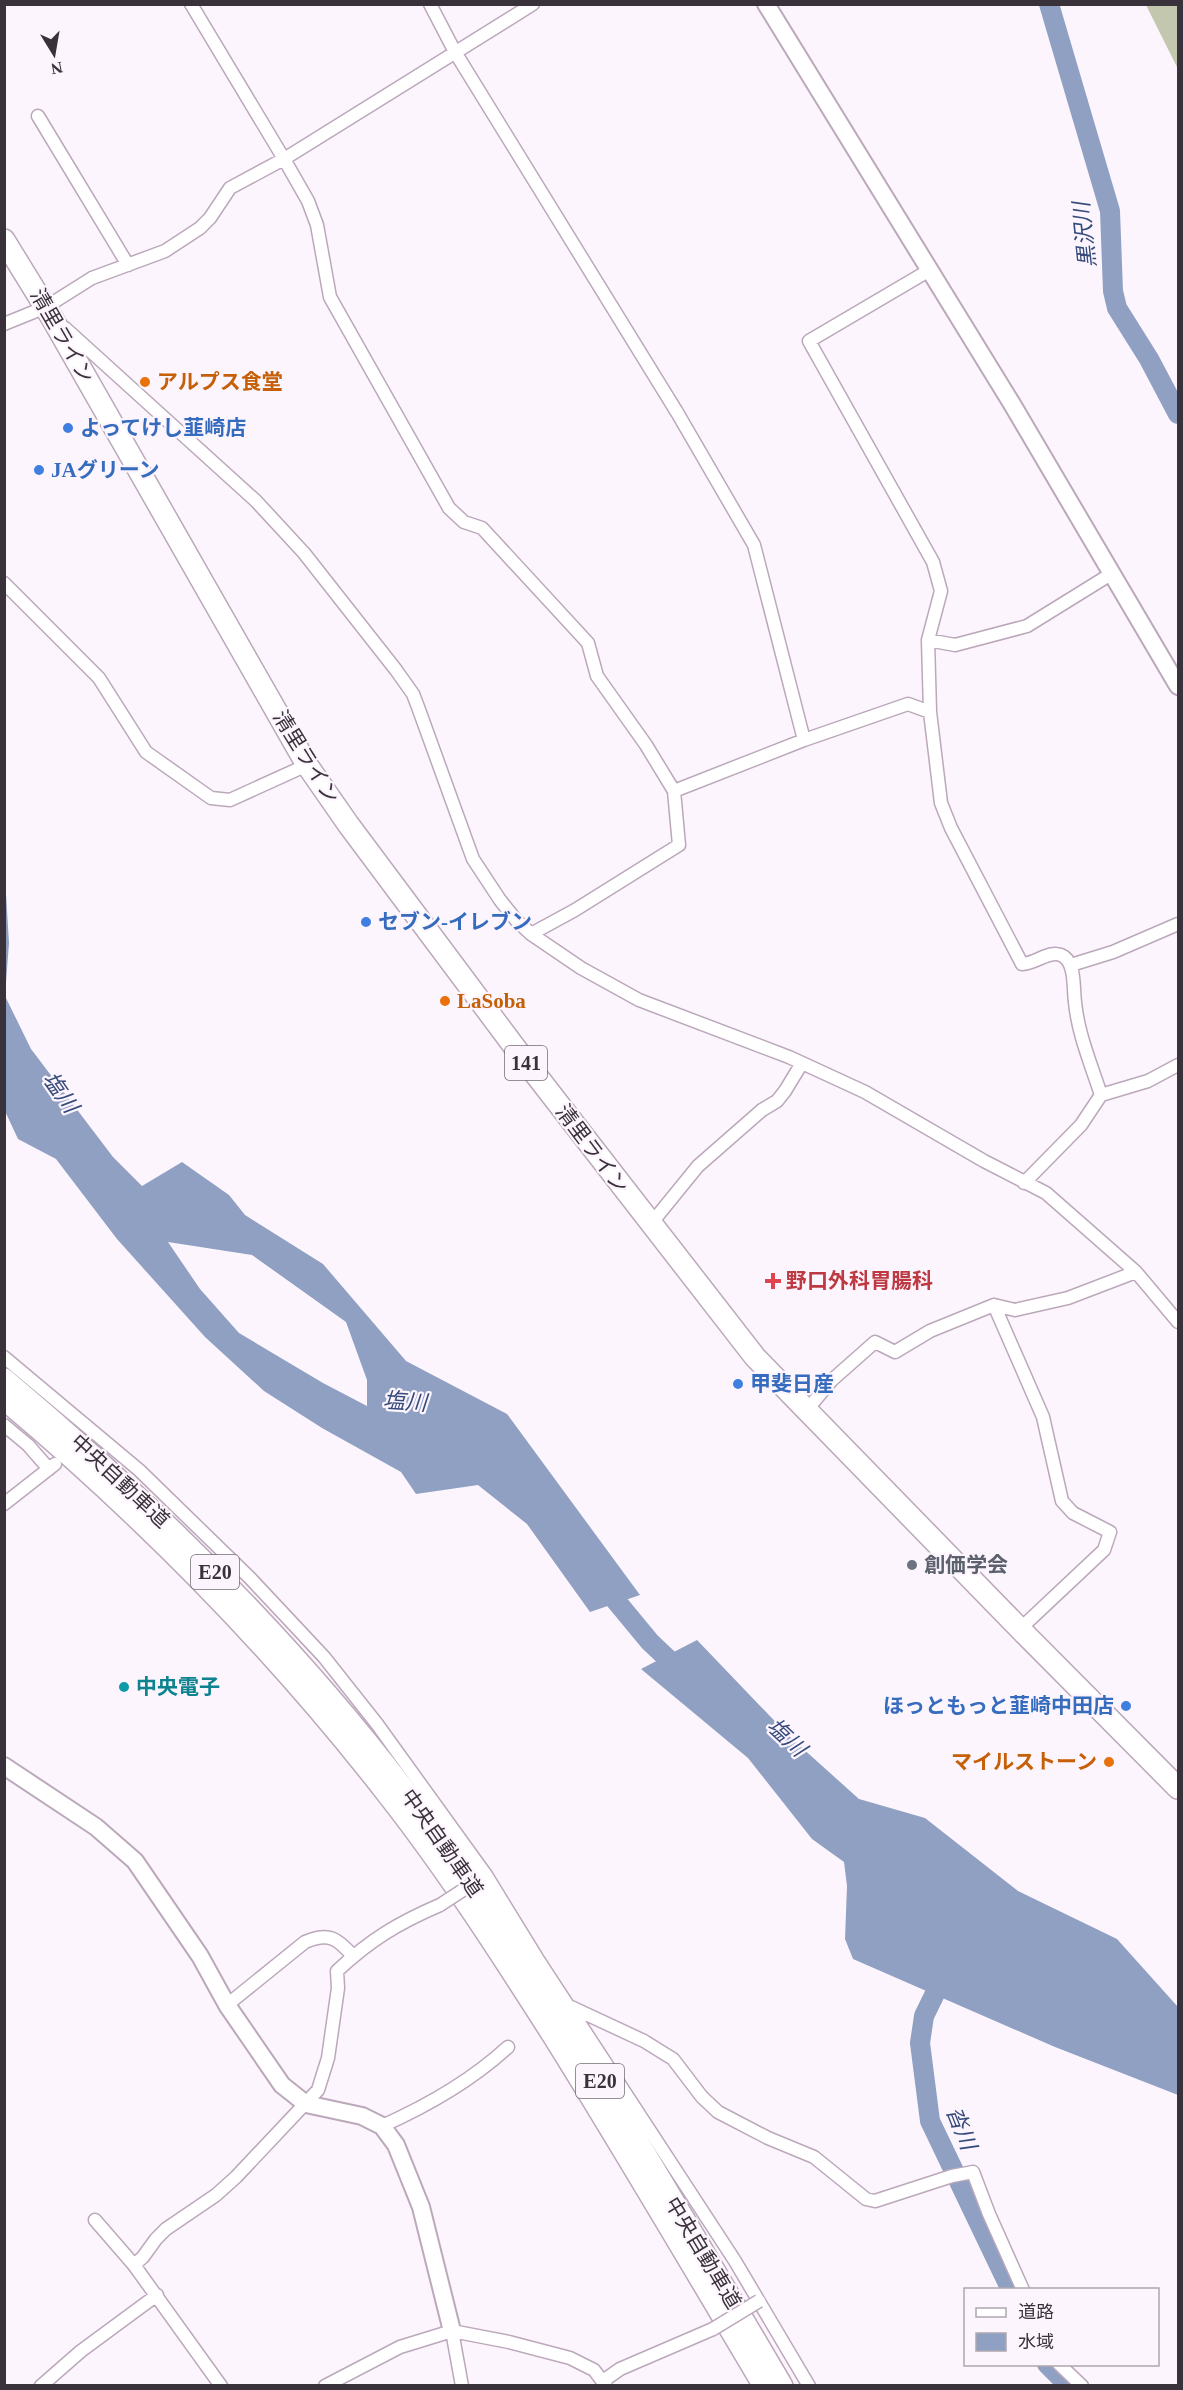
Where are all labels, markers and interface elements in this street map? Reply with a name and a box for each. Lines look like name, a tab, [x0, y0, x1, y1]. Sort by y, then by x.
north arrow	[24, 24, 84, 84]
text: N	[49, 59, 64, 78]
water label: 黒沢川	[1068, 199, 1100, 269]
street label: 清里ライン	[25, 285, 99, 387]
place label: アルプス食堂	[157, 370, 283, 394]
marker: アルプス食堂	[138, 375, 152, 389]
place label: よってけし韮崎店	[80, 416, 246, 440]
marker: よってけし韮崎店	[61, 421, 75, 435]
place label: JAグリーン	[51, 458, 160, 482]
marker: JAグリーン	[32, 463, 46, 477]
street label: 清里ライン	[268, 706, 344, 808]
place label: セブン-イレブン	[378, 910, 532, 934]
marker: セブン-イレブン	[359, 915, 373, 929]
place label: LaSoba	[457, 989, 526, 1013]
marker: LaSoba	[438, 994, 452, 1008]
road number: 141	[505, 1046, 547, 1080]
water label: 塩川	[38, 1067, 85, 1119]
street label: 清里ライン	[551, 1100, 633, 1198]
place label: 野口外科胃腸科	[786, 1269, 933, 1293]
marker: 野口外科胃腸科	[764, 1272, 782, 1290]
place label: 甲斐日産	[750, 1372, 834, 1396]
marker: 甲斐日産	[731, 1377, 745, 1391]
water label: 塩川	[382, 1387, 430, 1416]
street label: 中央自動車道	[66, 1429, 174, 1533]
place label: 創価学会	[924, 1553, 1008, 1577]
road number: E20	[191, 1555, 239, 1589]
marker: 創価学会	[905, 1558, 919, 1572]
place label: 中央電子	[136, 1675, 220, 1699]
marker: 中央電子	[117, 1680, 131, 1694]
place label: ほっともっと韮崎中田店	[883, 1694, 1114, 1718]
marker: ほっともっと韮崎中田店	[1119, 1699, 1133, 1713]
water label: 塩川	[762, 1713, 813, 1763]
place label: マイルストーン	[951, 1750, 1097, 1774]
marker: マイルストーン	[1102, 1755, 1116, 1769]
street label: 中央自動車道	[396, 1785, 488, 1901]
road number: E20	[576, 2064, 624, 2098]
water label: 沓川	[942, 2103, 982, 2155]
street label: 中央自動車道	[660, 2193, 746, 2313]
legend	[964, 2288, 1159, 2366]
text: 道路	[1018, 2302, 1054, 2322]
text: 水域	[1018, 2332, 1054, 2352]

